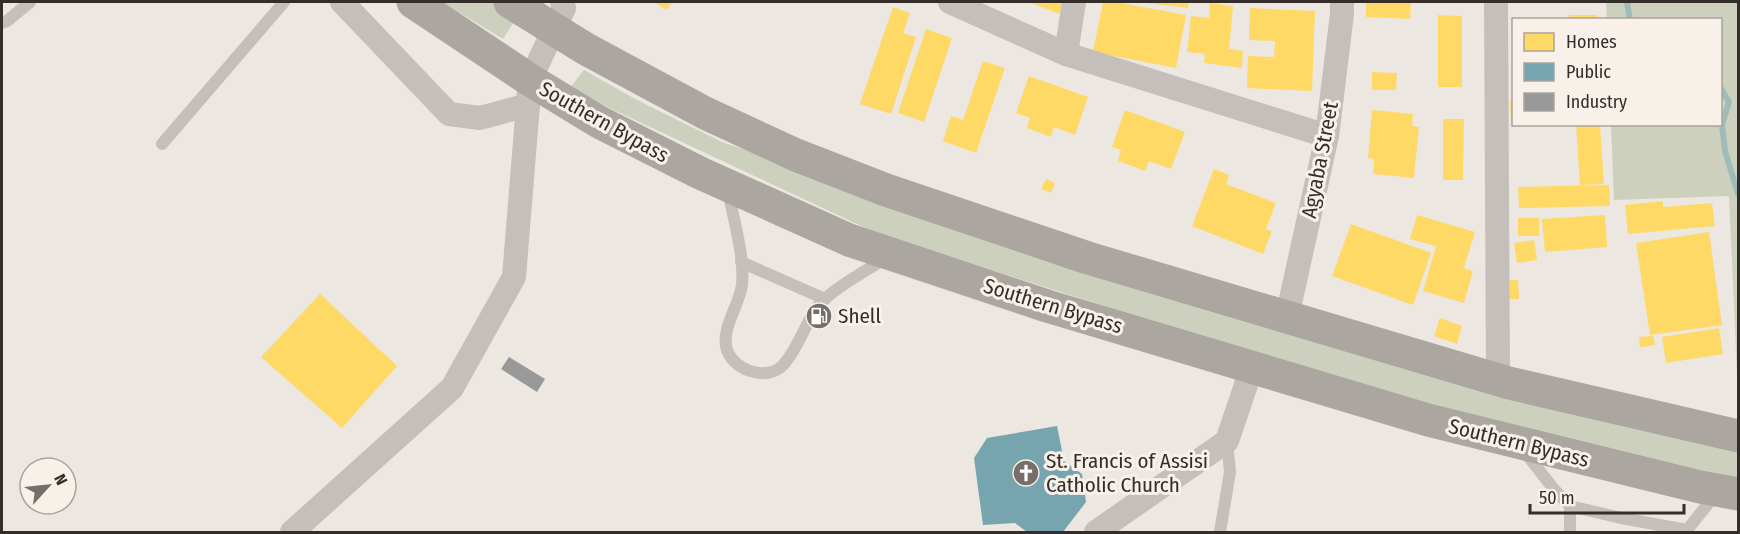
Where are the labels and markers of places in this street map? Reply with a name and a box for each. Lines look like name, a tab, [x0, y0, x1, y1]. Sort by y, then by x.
fuel station icon: Shell	[804, 301, 834, 331]
place label: Shell	[838, 303, 881, 329]
place label: St. Francis of Assisi Catholic Church	[1046, 448, 1208, 498]
church icon: St. Francis of Assisi Catholic Church	[1011, 458, 1041, 488]

